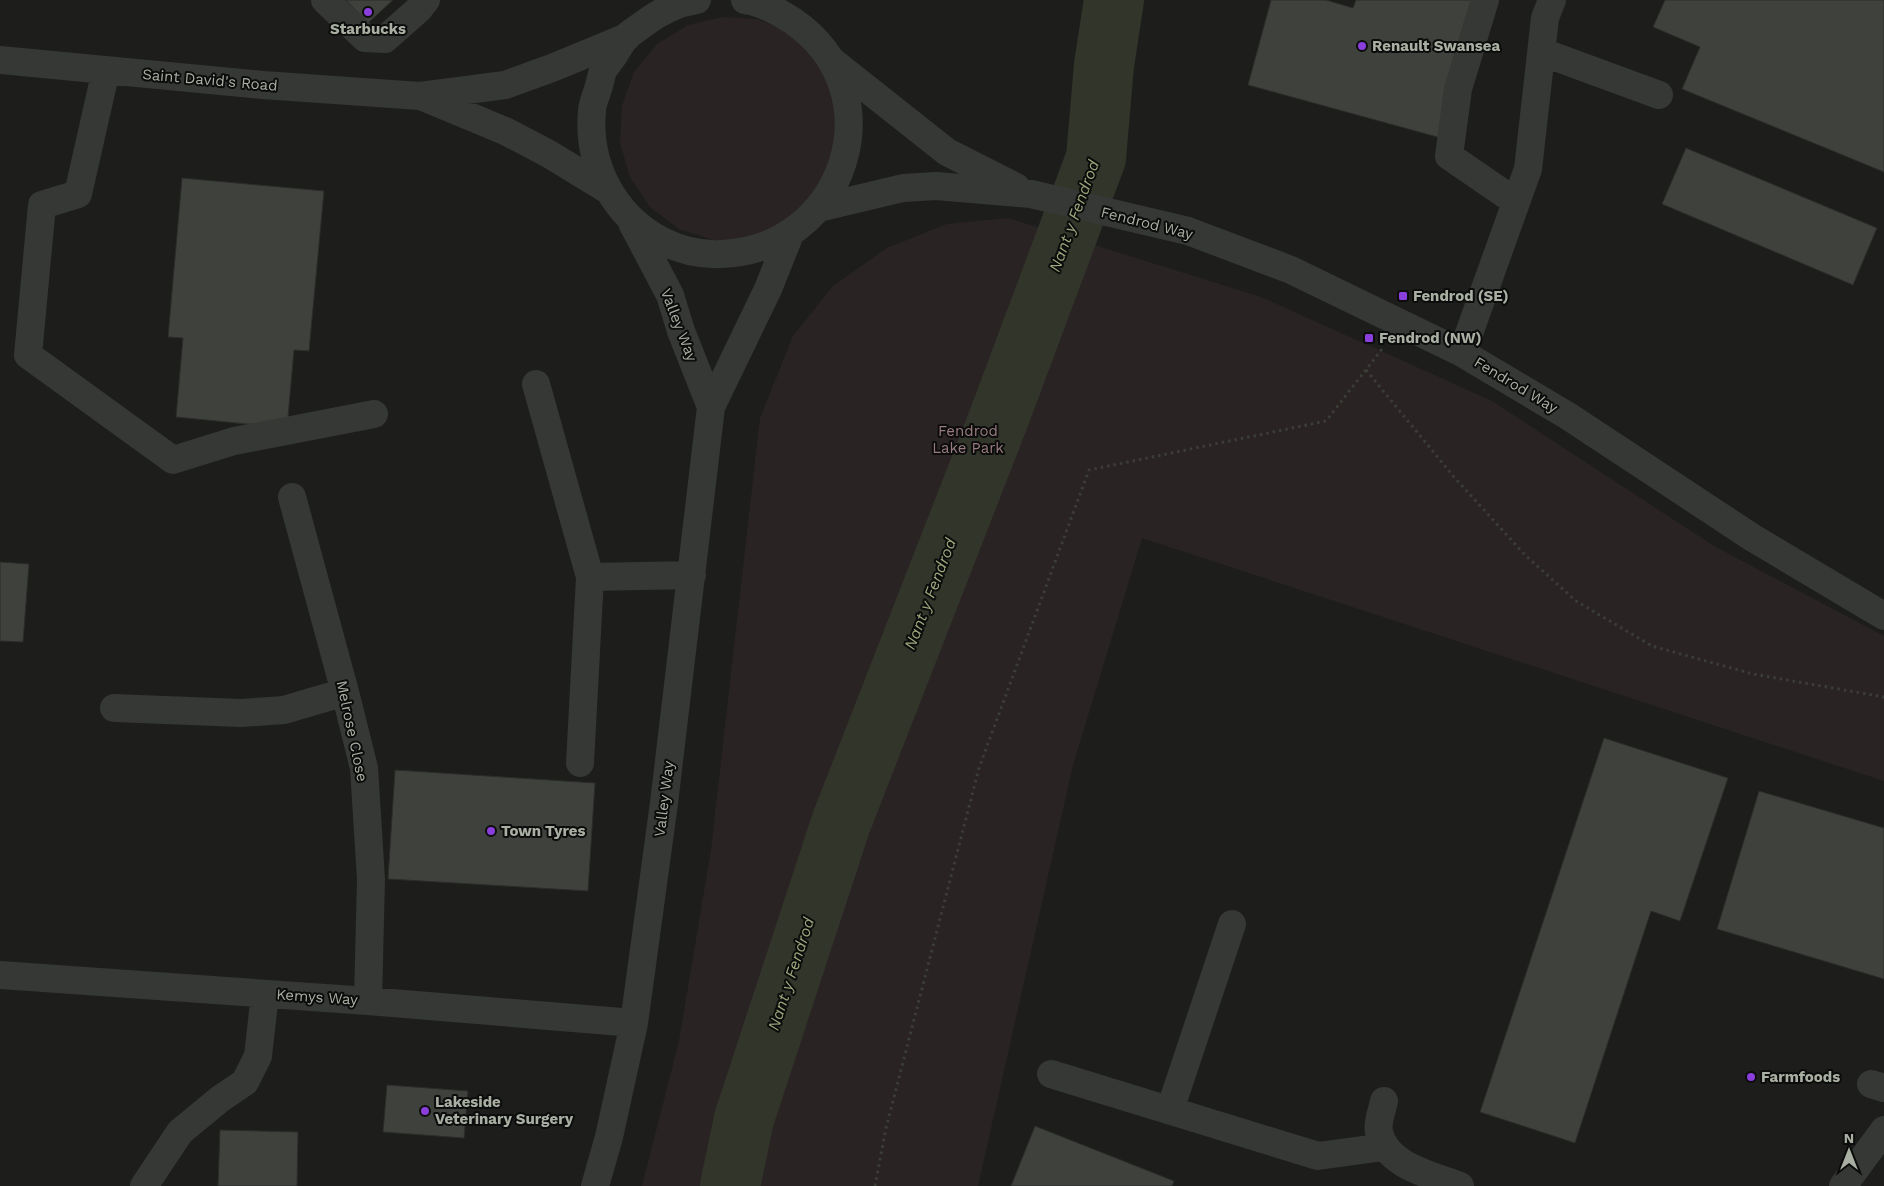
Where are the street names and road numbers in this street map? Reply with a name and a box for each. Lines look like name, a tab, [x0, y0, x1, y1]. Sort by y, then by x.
street label: Saint David's Road	[142, 65, 278, 95]
street label: Fendrod Way	[1099, 203, 1195, 243]
street label: Valley Way	[657, 286, 701, 364]
street label: Fendrod Way	[1471, 353, 1561, 417]
street label: Melrose Close	[332, 679, 372, 783]
street label: Valley Way	[650, 760, 678, 838]
street label: Kemys Way	[276, 985, 359, 1009]

